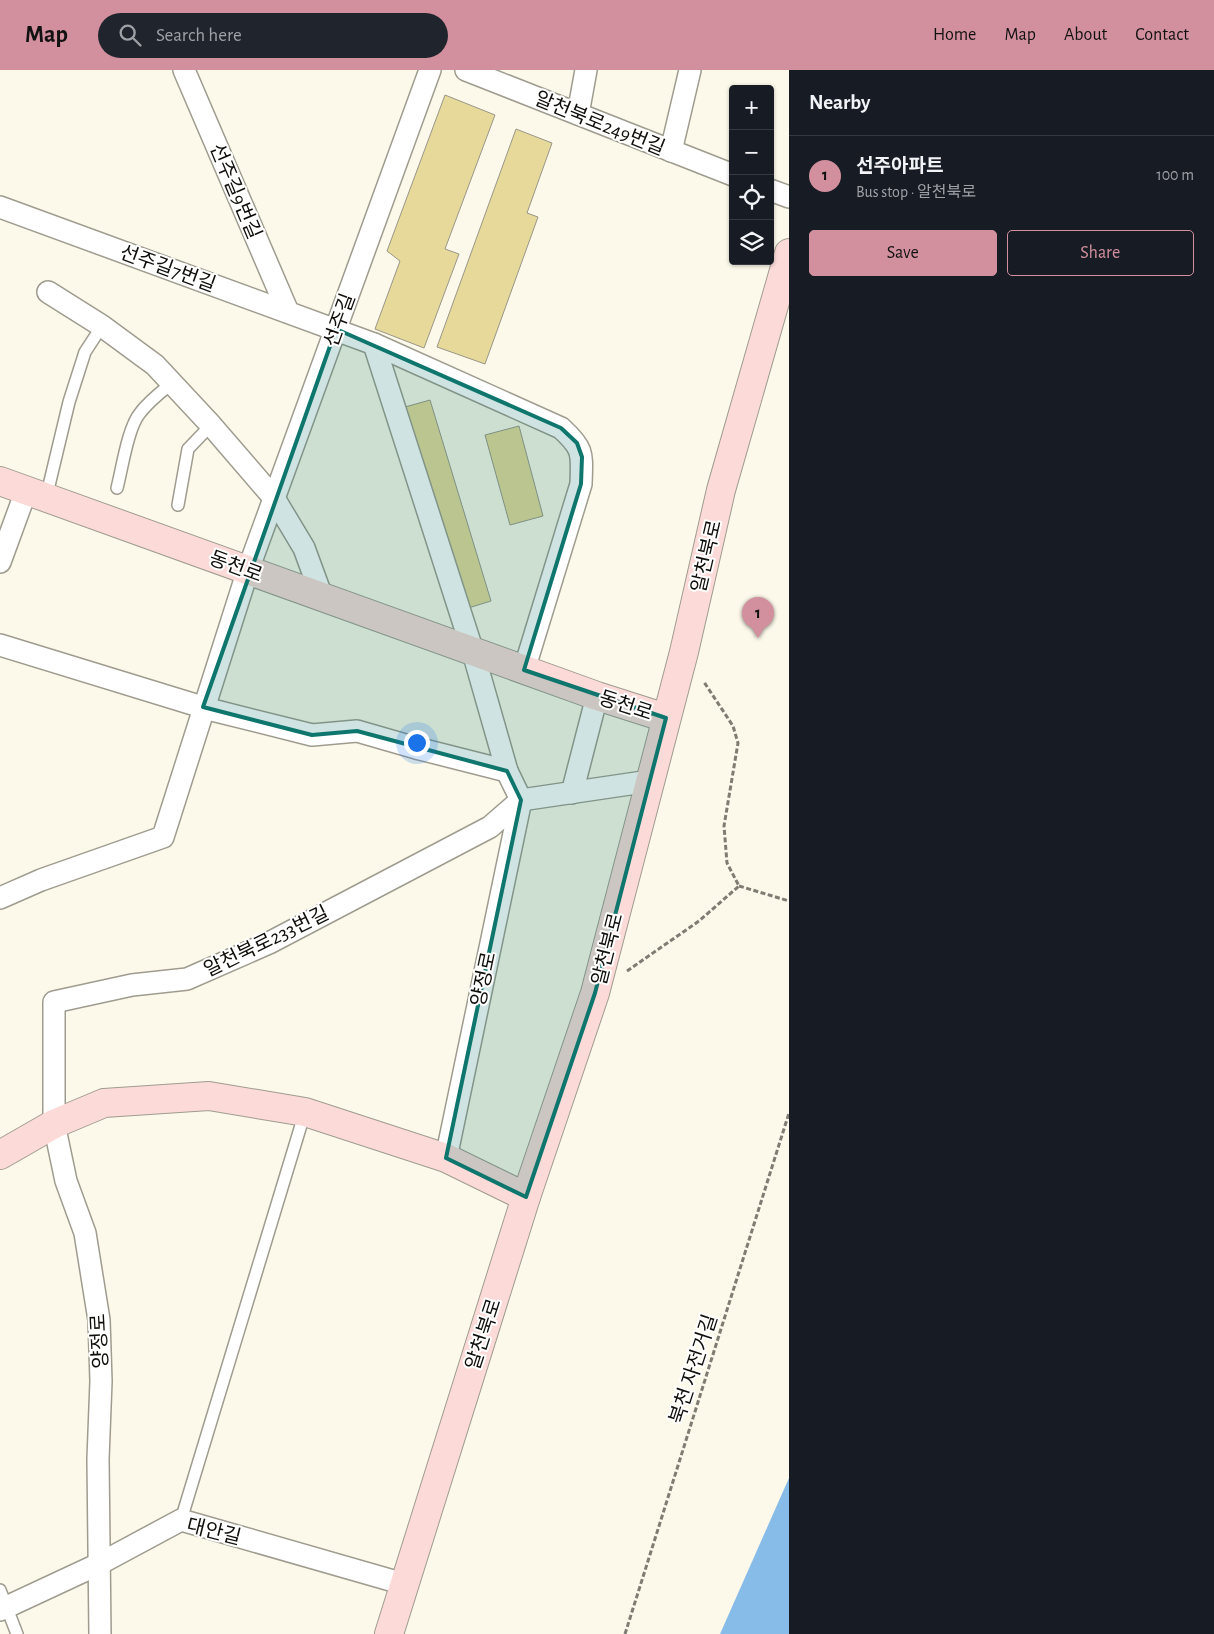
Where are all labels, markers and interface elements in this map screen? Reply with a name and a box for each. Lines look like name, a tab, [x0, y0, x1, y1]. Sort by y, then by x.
search box	[98, 13, 448, 58]
icon: search	[116, 21, 144, 49]
text: Map	[25, 23, 68, 47]
text: Search here	[156, 26, 242, 45]
text: Home	[933, 26, 976, 44]
text: Map	[1004, 26, 1036, 44]
text: About	[1064, 26, 1107, 44]
text: Contact	[1135, 26, 1189, 44]
map controls	[729, 85, 774, 265]
button: +	[729, 85, 774, 130]
street label: 알천북로249번길	[532, 88, 668, 159]
text: Nearby	[809, 92, 870, 113]
button: −	[729, 130, 774, 175]
street label: 선주길9번길	[206, 140, 265, 242]
text: 선주아파트	[856, 157, 943, 176]
text: 1	[822, 167, 828, 183]
text: 100 m	[1156, 167, 1194, 183]
button: locate	[729, 175, 774, 220]
text: Bus stop · 알천북로	[856, 184, 976, 200]
button: layers	[729, 220, 774, 265]
button: Save	[809, 230, 997, 276]
button: Share	[1007, 230, 1194, 276]
street label: 선주길7번길	[117, 241, 219, 295]
street label: 선주길	[320, 291, 359, 350]
street label: 알천북로	[688, 518, 725, 594]
street label: 동천로	[206, 547, 265, 586]
pin: 1	[742, 597, 774, 638]
street label: 동천로	[596, 687, 655, 724]
your location	[404, 730, 430, 756]
street label: 알천북로233번길	[201, 902, 332, 981]
street label: 알천북로	[588, 911, 627, 987]
street label: 양정로	[467, 950, 499, 1008]
street label: 알천북로	[462, 1296, 505, 1372]
street label: 북천 자전거길	[666, 1312, 721, 1426]
street label: 양정로	[88, 1313, 111, 1369]
street label: 대안길	[185, 1515, 243, 1548]

